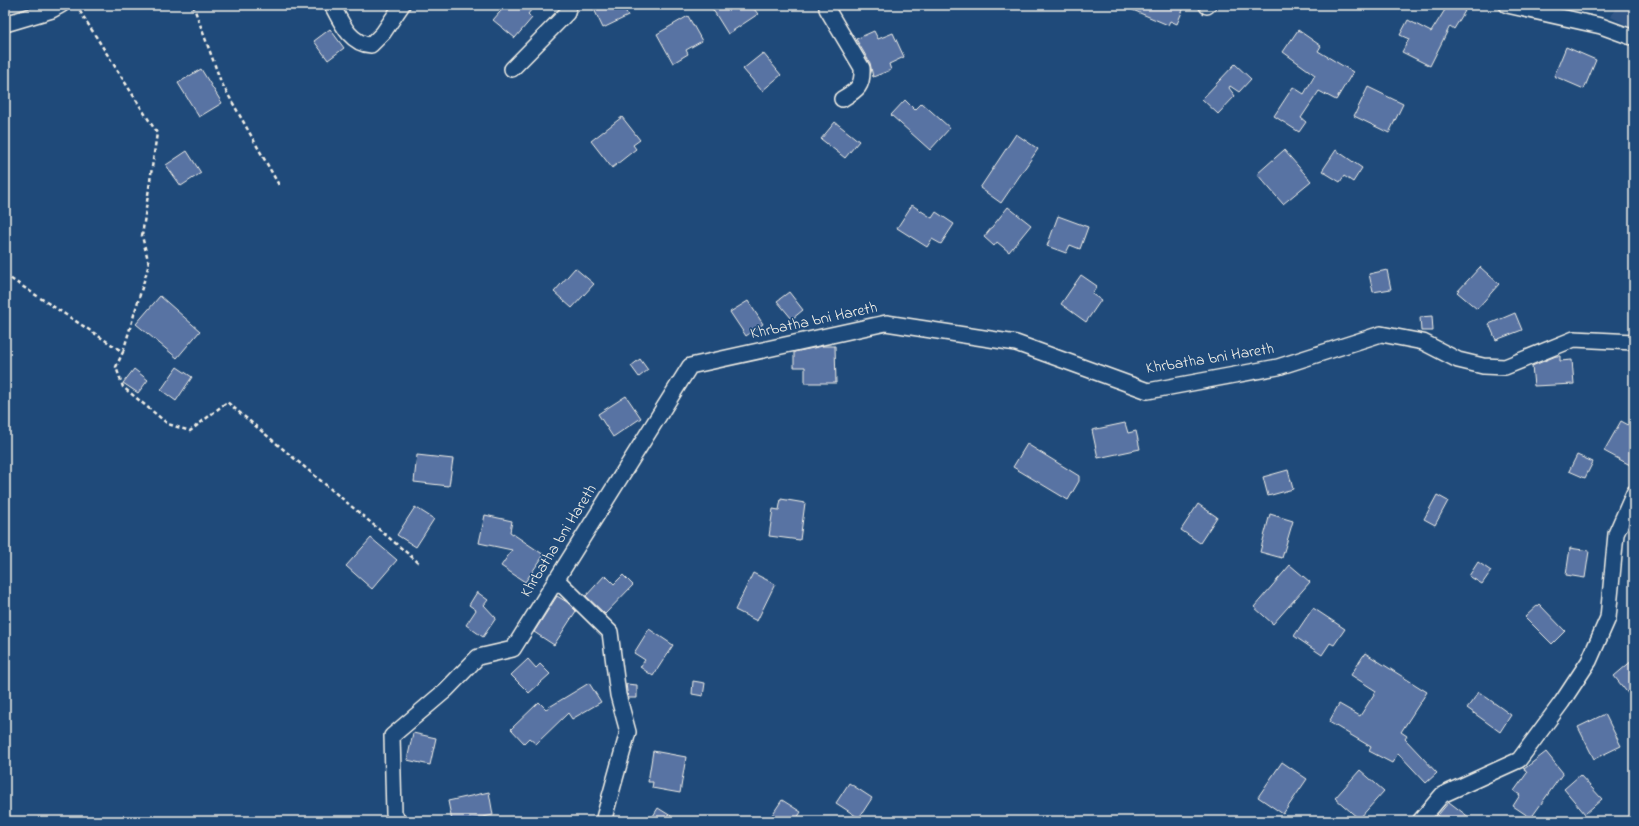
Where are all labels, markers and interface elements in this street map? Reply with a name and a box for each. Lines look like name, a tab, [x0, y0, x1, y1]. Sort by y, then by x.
street label: Khrbatha bni Hareth	[748, 296, 880, 346]
street label: Khrbatha bni Hareth	[1144, 337, 1276, 381]
street label: Khrbatha bni Hareth	[515, 480, 603, 602]

